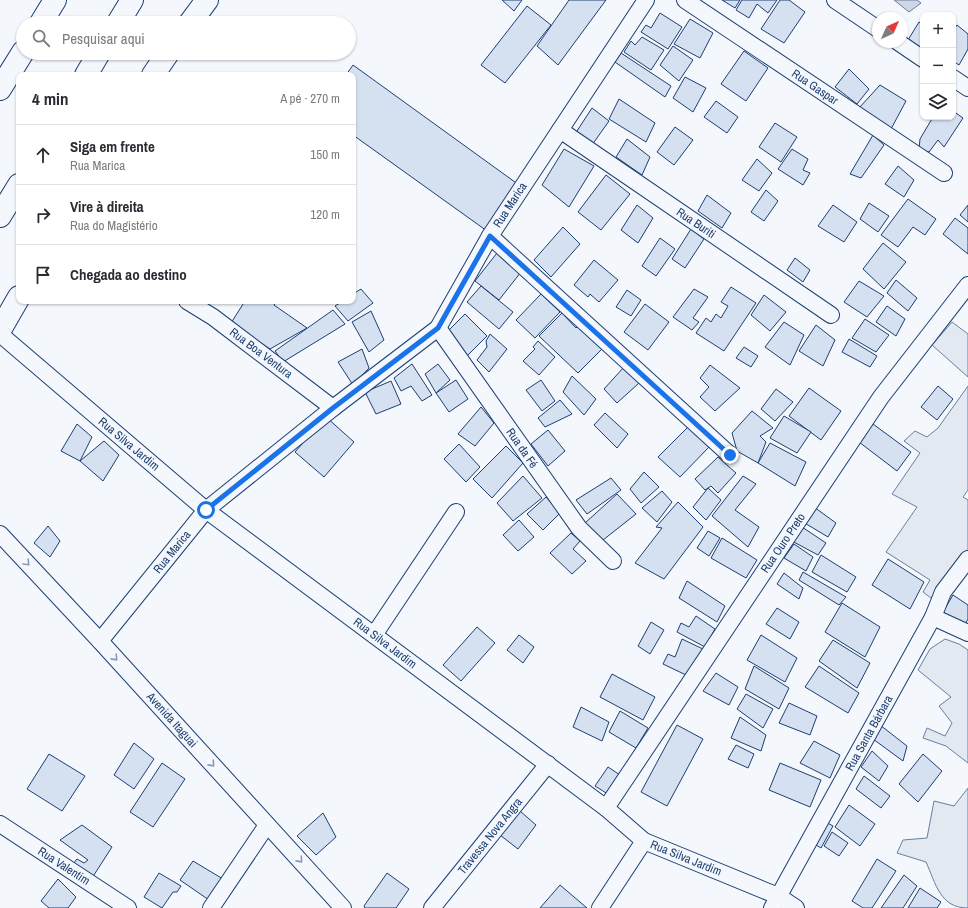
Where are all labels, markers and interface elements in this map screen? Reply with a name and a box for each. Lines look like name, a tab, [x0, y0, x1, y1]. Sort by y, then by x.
north arrow	[872, 12, 908, 48]
map controls	[920, 12, 956, 120]
button: +	[920, 12, 956, 48]
search box	[16, 16, 356, 60]
icon: search	[30, 27, 52, 49]
text: Pesquisar aqui	[62, 28, 145, 49]
button: −	[920, 48, 956, 84]
street label: Rua Gaspar	[789, 66, 842, 109]
button: layers	[920, 84, 956, 120]
text: 4 min	[32, 87, 68, 110]
text: A pé · 270 m	[280, 90, 340, 107]
text: Siga em frente	[70, 136, 155, 157]
icon: ahead	[32, 144, 54, 166]
text: 150 m	[310, 146, 340, 163]
text: Rua Marica	[70, 157, 125, 174]
street label: Rua Marica	[489, 179, 531, 231]
text: Vire à direita	[70, 196, 144, 217]
icon: right	[32, 204, 54, 226]
street label: Rua Buriti	[673, 204, 719, 242]
text: 120 m	[310, 206, 340, 223]
text: Rua do Magistério	[70, 217, 158, 234]
icon: arrive	[32, 264, 54, 286]
text: Chegada ao destino	[70, 264, 187, 285]
street label: Rua Boa Ventura	[226, 324, 296, 382]
street label: Rua Silva Jardim	[95, 414, 163, 474]
street label: Rua da Fé	[502, 425, 542, 471]
route end	[721, 446, 739, 464]
route start	[197, 501, 215, 519]
street label: Rua Ouro Preto	[757, 510, 809, 576]
street label: Rua Marica	[150, 527, 195, 577]
one-way arrow	[22, 558, 29, 565]
street label: Rua Silva Jardim	[350, 614, 420, 672]
one-way arrow	[111, 653, 118, 660]
street label: Avenida Itaguai	[142, 688, 201, 751]
street label: Rua Santa Bárbara	[842, 692, 897, 774]
one-way arrow	[208, 759, 215, 767]
street label: Travessa Nova Angra	[454, 794, 526, 878]
street label: Rua Silva Jardim	[648, 836, 724, 880]
street label: Rua Valentim	[35, 843, 93, 889]
one-way arrow	[295, 855, 303, 863]

